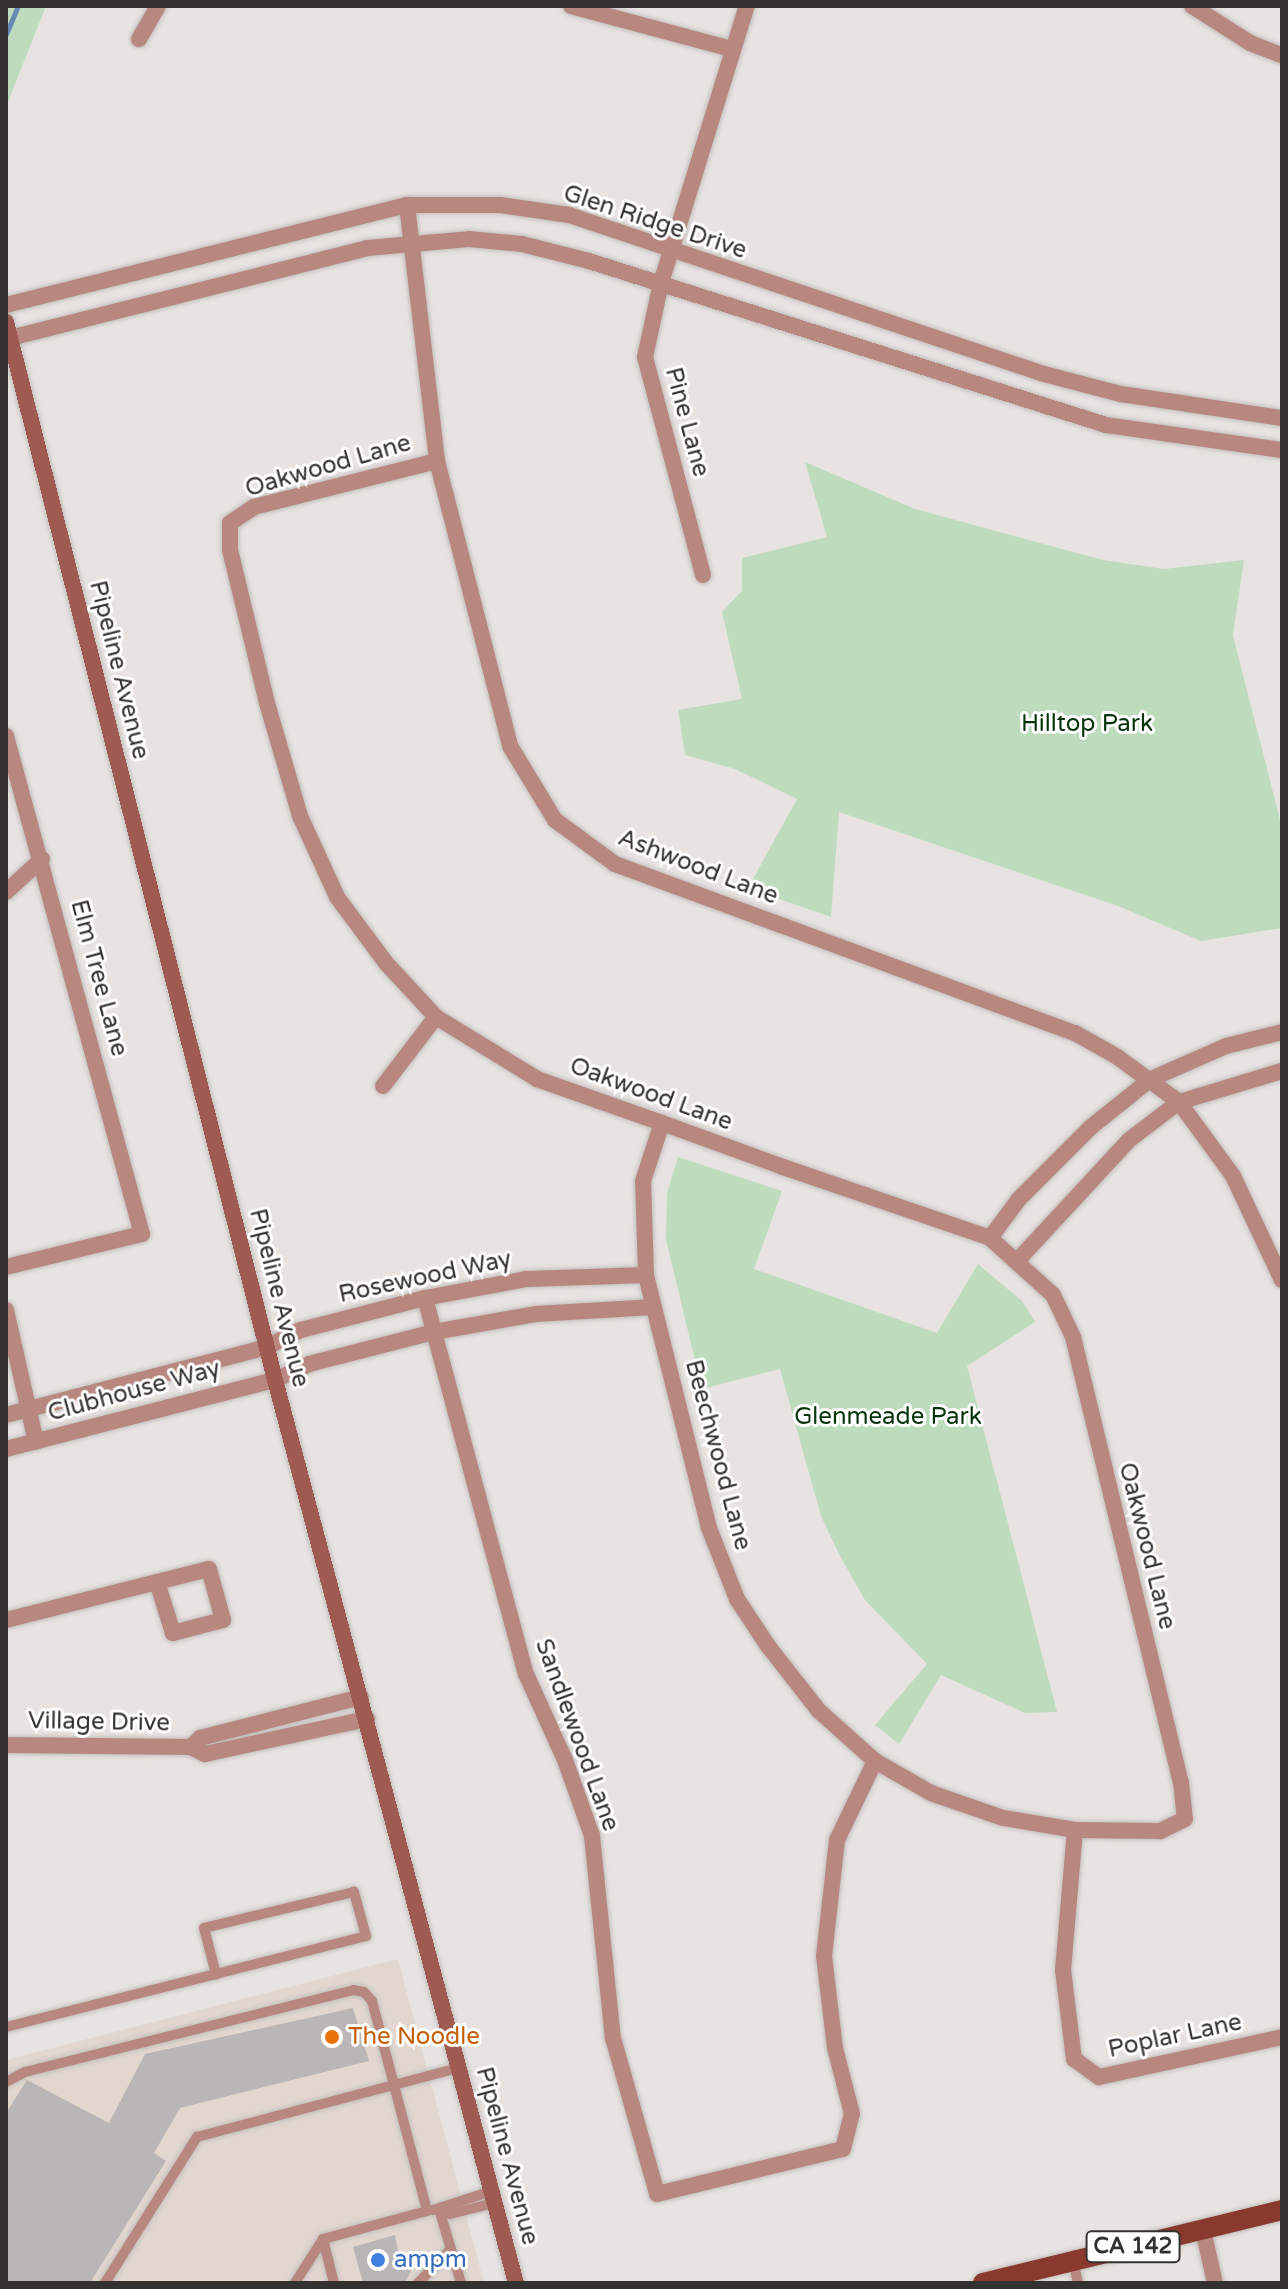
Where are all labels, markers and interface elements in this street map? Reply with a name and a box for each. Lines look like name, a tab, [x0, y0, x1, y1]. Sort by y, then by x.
street label: Glen Ridge Drive	[560, 179, 750, 265]
street label: Pine Lane	[659, 364, 715, 480]
street label: Oakwood Lane	[242, 429, 414, 503]
street label: Pipeline Avenue	[83, 578, 155, 762]
park label: Hilltop Park	[1021, 710, 1153, 738]
street label: Ashwood Lane	[614, 823, 782, 911]
street label: Elm Tree Lane	[64, 897, 134, 1059]
street label: Oakwood Lane	[566, 1051, 736, 1137]
street label: Pipeline Avenue	[243, 1206, 315, 1390]
street label: Rosewood Way	[336, 1245, 514, 1309]
street label: Clubhouse Way	[45, 1354, 223, 1428]
street label: Beechwood Lane	[679, 1357, 757, 1553]
park label: Glenmeade Park	[794, 1403, 982, 1431]
street label: Oakwood Lane	[1112, 1460, 1182, 1632]
street label: Sandlewood Lane	[529, 1635, 625, 1835]
street label: Village Drive	[28, 1706, 170, 1738]
street label: Poplar Lane	[1106, 2008, 1244, 2064]
place label: The Noodle	[348, 2023, 480, 2051]
marker: The Noodle	[323, 2028, 341, 2046]
street label: Pipeline Avenue	[469, 2064, 545, 2248]
road number: CA 142	[1085, 2229, 1181, 2265]
place label: ampm	[394, 2246, 467, 2274]
marker: ampm	[369, 2251, 387, 2269]

